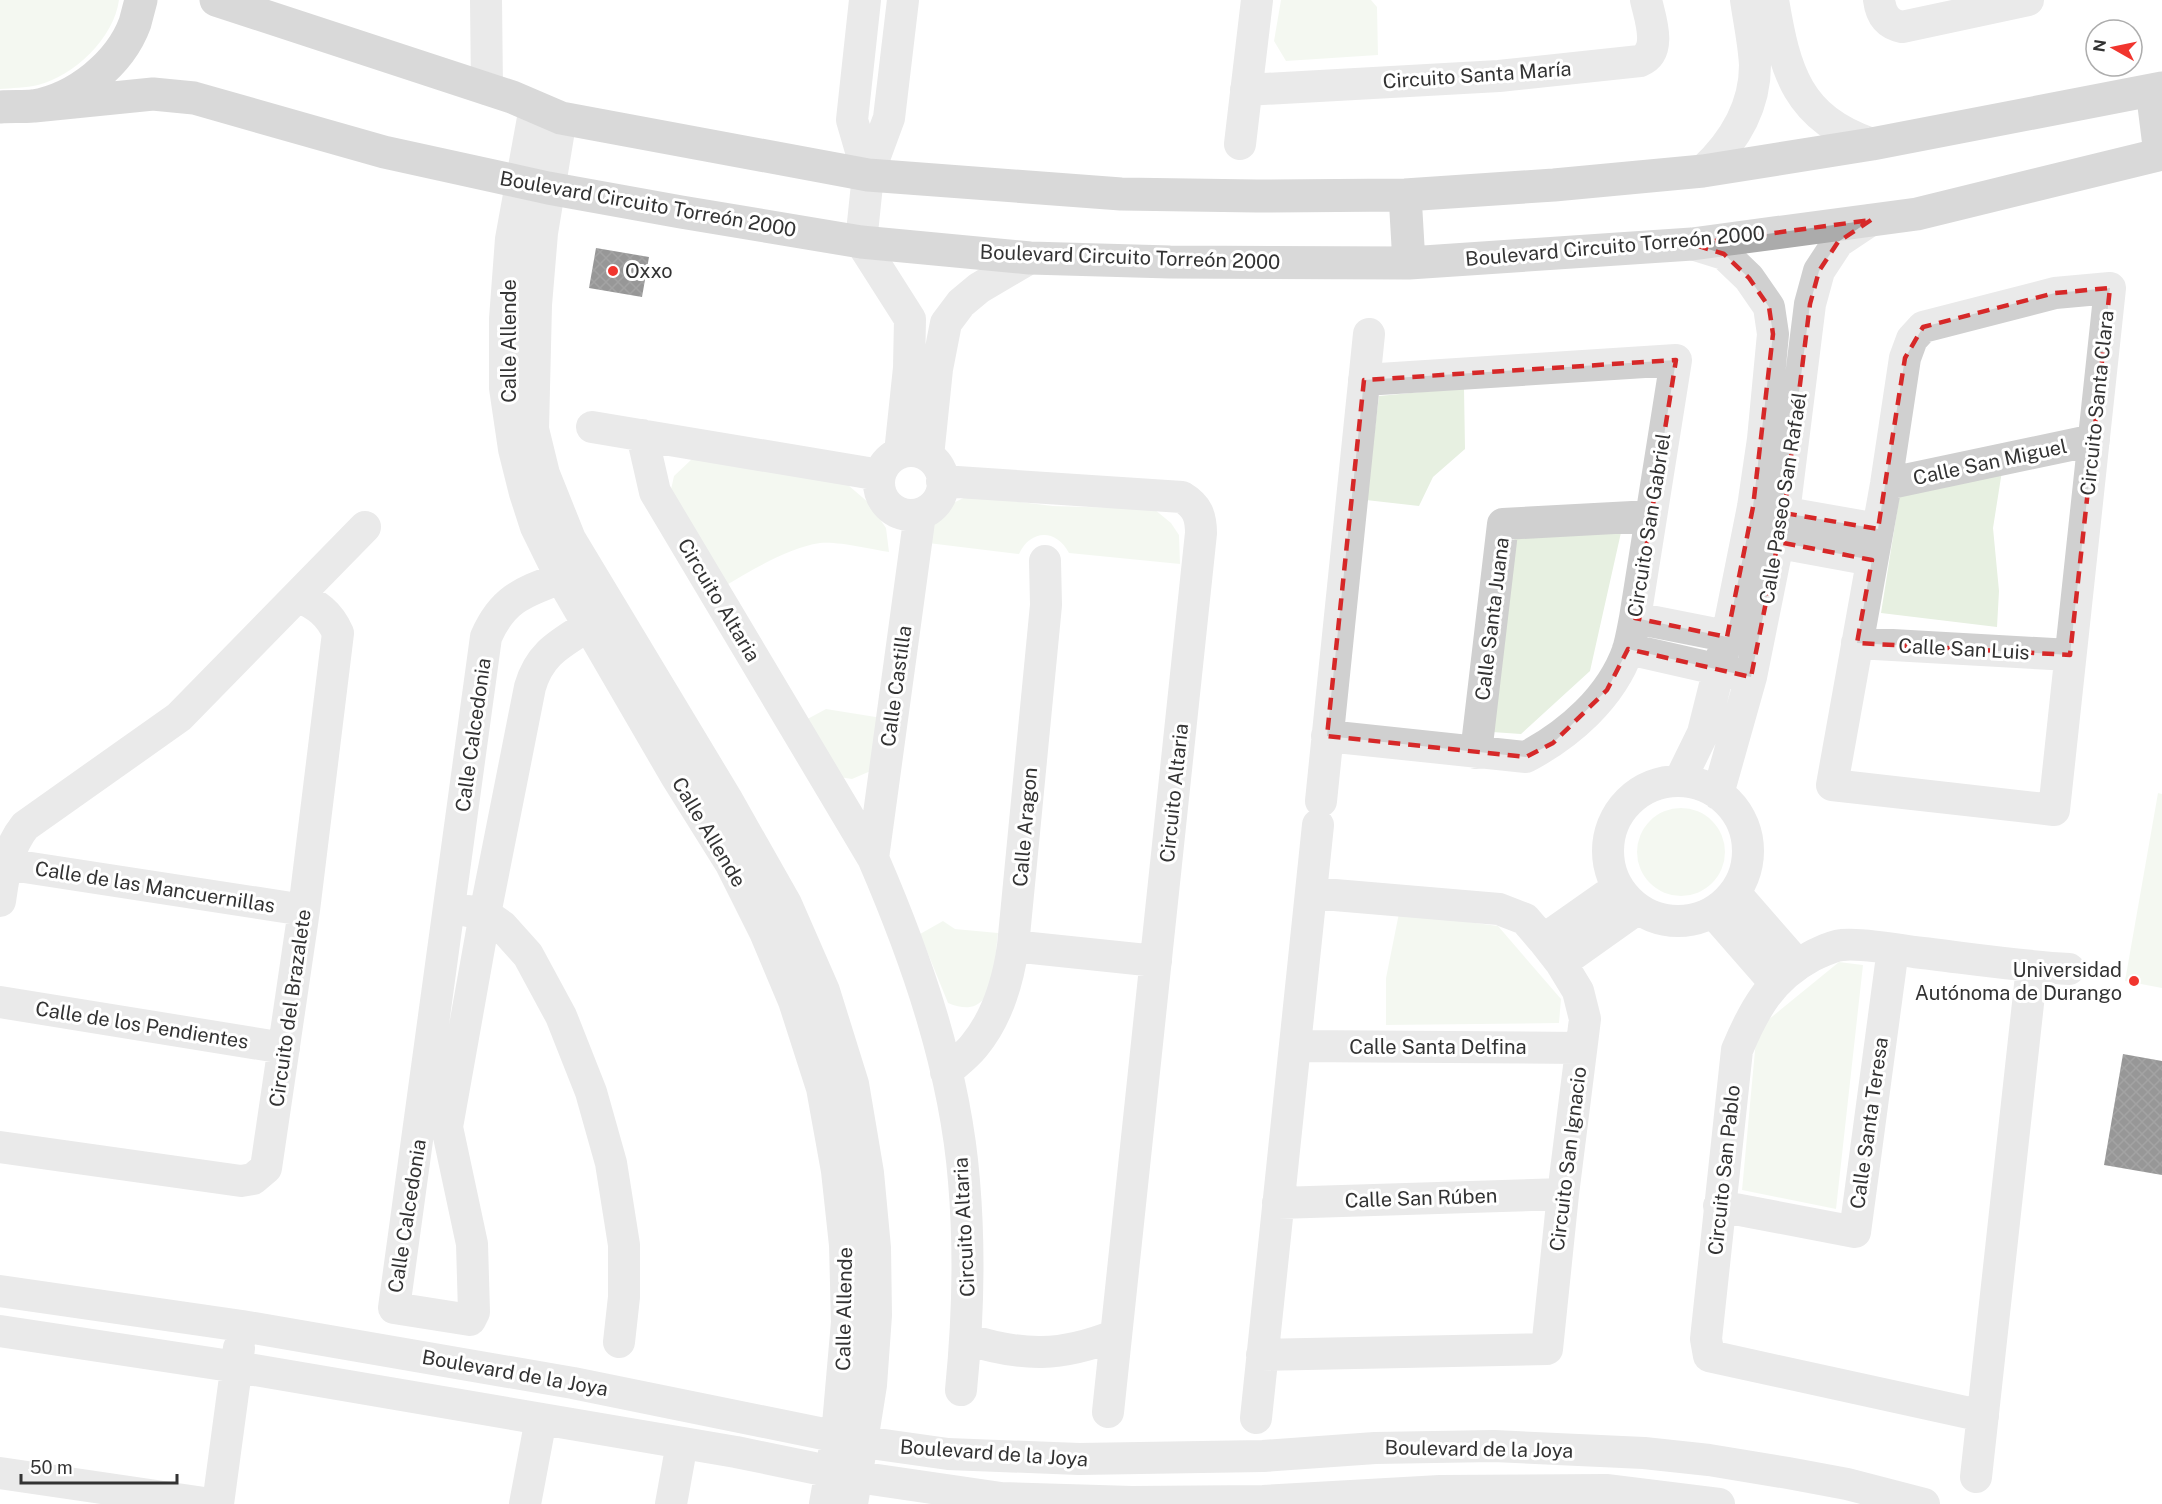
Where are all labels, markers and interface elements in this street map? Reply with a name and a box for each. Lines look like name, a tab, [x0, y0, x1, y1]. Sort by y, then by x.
north arrow	[2084, 18, 2144, 78]
text: N	[2089, 38, 2110, 53]
street label: Circuito Santa María	[1382, 56, 1572, 94]
street label: Boulevard Circuito Torreón 2000	[498, 166, 798, 242]
street label: Boulevard Circuito Torreón 2000	[1464, 221, 1766, 271]
street label: Boulevard Circuito Torreón 2000	[979, 240, 1281, 274]
place label: Oxxo	[625, 259, 673, 283]
marker: Oxxo	[606, 264, 620, 278]
street label: Calle Allende	[497, 279, 521, 403]
street label: Circuito Santa Clara	[2075, 309, 2119, 497]
street label: Calle Paseo San Rafaél	[1754, 390, 1812, 606]
street label: Circuito San Gabriel	[1623, 431, 1675, 619]
street label: Calle San Miguel	[1911, 434, 2069, 490]
street label: Circuito Altaria	[673, 534, 765, 666]
street label: Calle Santa Juana	[1470, 536, 1514, 702]
street label: Calle Castilla	[876, 624, 916, 748]
street label: Calle San Luis	[1898, 634, 2030, 664]
street label: Calle Calcedonia	[450, 656, 496, 814]
street label: Circuito Altaria	[1155, 722, 1193, 864]
street label: Calle Aragon	[1008, 766, 1042, 888]
street label: Calle Allende	[667, 773, 751, 891]
street label: Calle de las Mancuernillas	[33, 856, 277, 918]
street label: Circuito del Brazalete	[264, 908, 316, 1108]
place label: Universidad Autónoma de Durango	[1915, 958, 2122, 1005]
marker: Universidad Autónoma de Durango	[2127, 974, 2141, 988]
street label: Calle de los Pendientes	[34, 996, 250, 1054]
street label: Calle Santa Delfina	[1349, 1035, 1527, 1059]
street label: Calle Santa Teresa	[1845, 1036, 1893, 1210]
street label: Circuito San Ignacio	[1545, 1065, 1591, 1253]
street label: Circuito San Pablo	[1703, 1084, 1745, 1256]
street label: Calle Calcedonia	[383, 1137, 431, 1295]
street label: Circuito Altaria	[948, 1157, 980, 1297]
street label: Calle San Rúben	[1344, 1183, 1498, 1213]
street label: Calle Allende	[831, 1247, 857, 1371]
street label: Boulevard de la Joya	[420, 1345, 610, 1401]
street label: Boulevard de la Joya	[899, 1434, 1089, 1472]
street label: Boulevard de la Joya	[1384, 1435, 1574, 1463]
scale bar	[21, 1447, 177, 1485]
text: 50 m	[30, 1457, 73, 1478]

